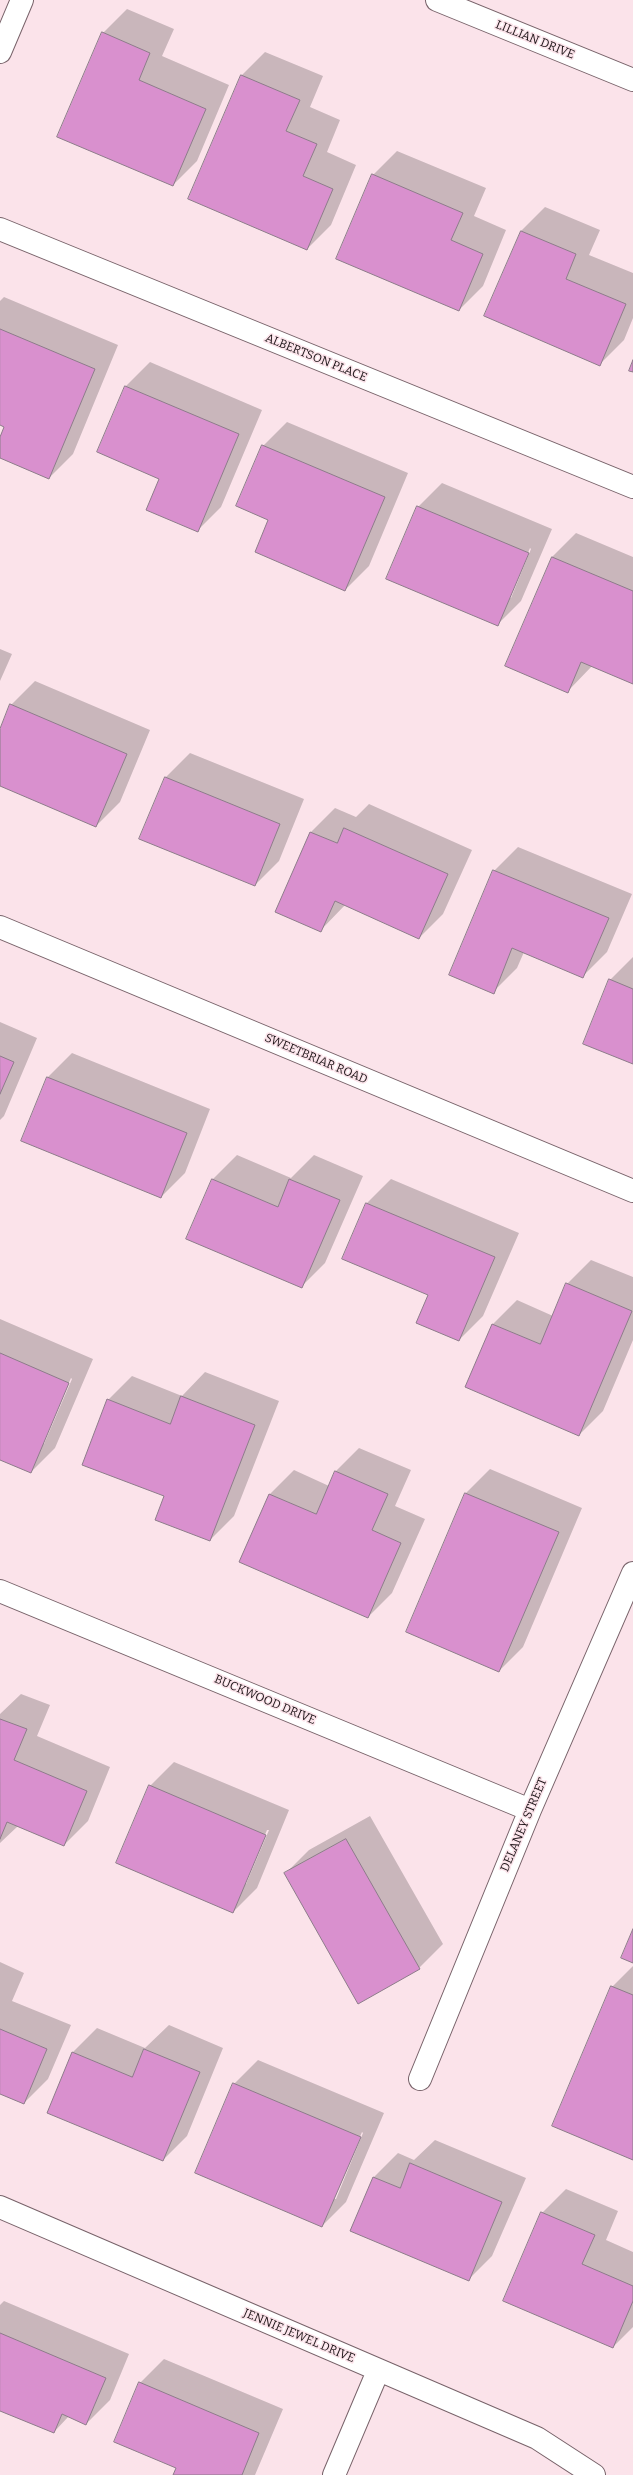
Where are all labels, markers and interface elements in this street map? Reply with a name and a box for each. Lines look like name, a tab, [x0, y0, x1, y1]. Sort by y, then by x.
street label: LILLIAN DRIVE	[493, 18, 577, 62]
street label: ALBERTSON PLACE	[263, 331, 369, 385]
street label: SWEETBRIAR ROAD	[262, 1031, 370, 1087]
street label: BUCKWOOD DRIVE	[212, 1672, 318, 1728]
street label: DELANEY STREET	[498, 1776, 550, 1874]
street label: JENNIE JEWEL DRIVE	[241, 2306, 357, 2366]

